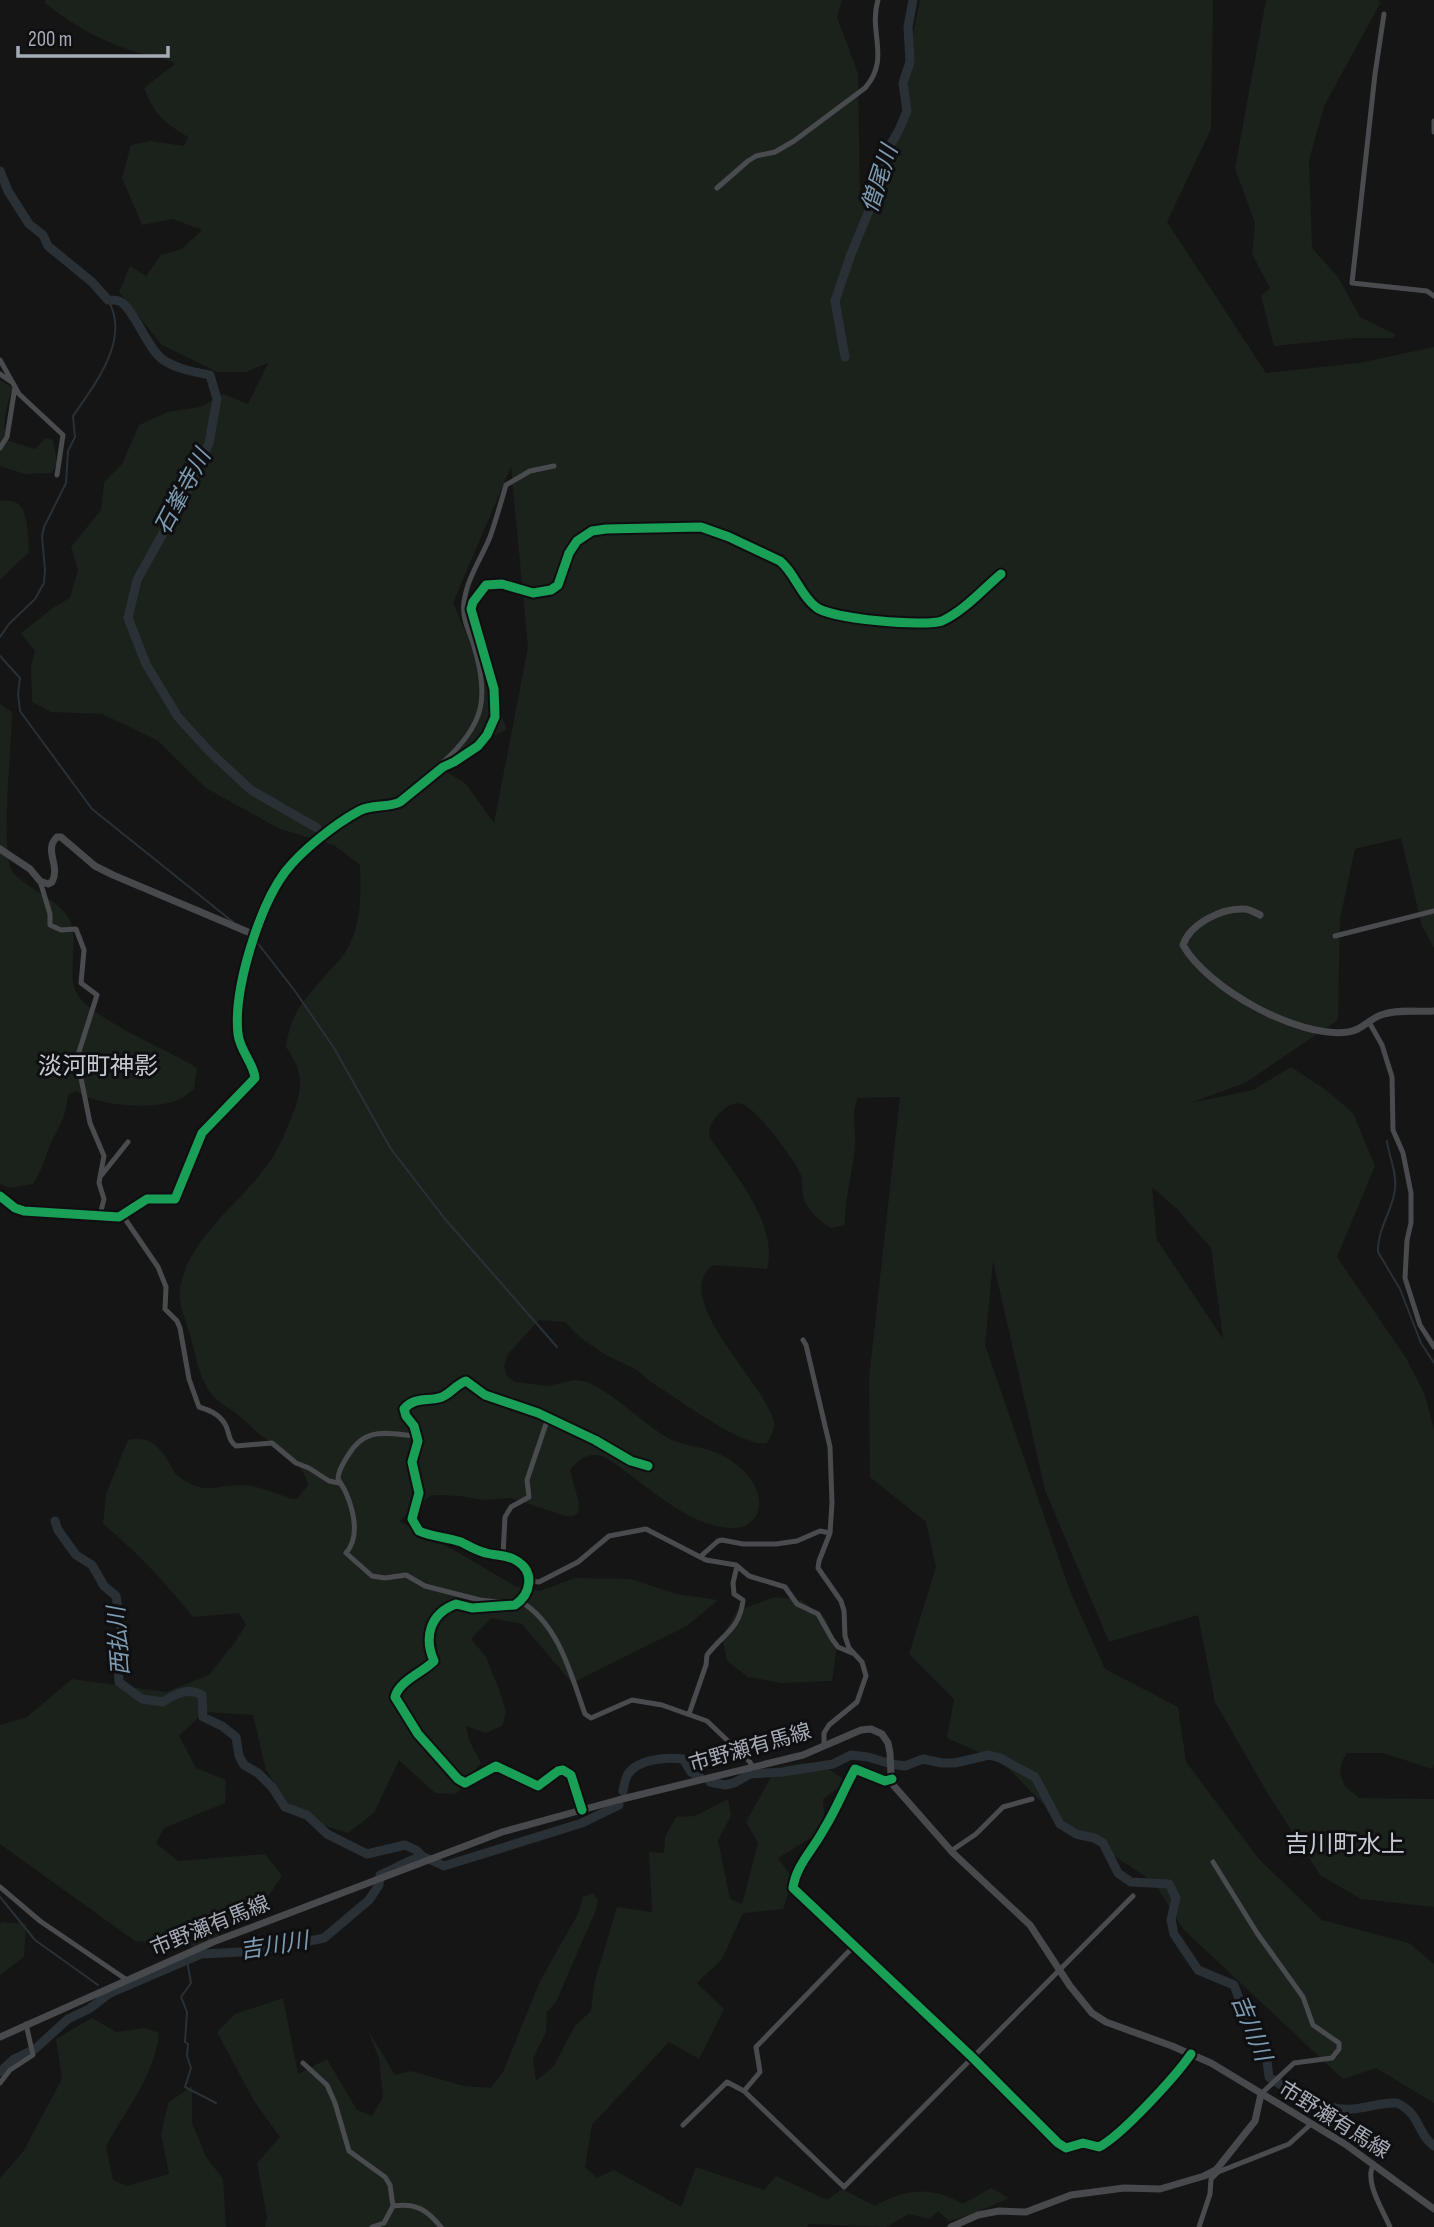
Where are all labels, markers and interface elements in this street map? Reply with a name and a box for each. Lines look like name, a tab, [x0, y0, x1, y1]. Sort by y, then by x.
scale bar	[18, 14, 168, 58]
text: 200 m	[28, 27, 72, 52]
water label: 僧尾川	[856, 139, 905, 216]
water label: 石峯寺川	[149, 442, 218, 539]
district label: 淡河町神影	[38, 1052, 158, 1081]
water label: 西払川	[102, 1603, 135, 1676]
street label: 市野瀬有馬線	[686, 1719, 814, 1777]
district label: 吉川町水上	[1285, 1830, 1405, 1859]
street label: 市野瀬有馬線	[147, 1891, 273, 1961]
water label: 吉川川	[238, 1926, 313, 1965]
water label: 吉川川	[1225, 1991, 1278, 2068]
street label: 市野瀬有馬線	[1274, 2076, 1394, 2164]

